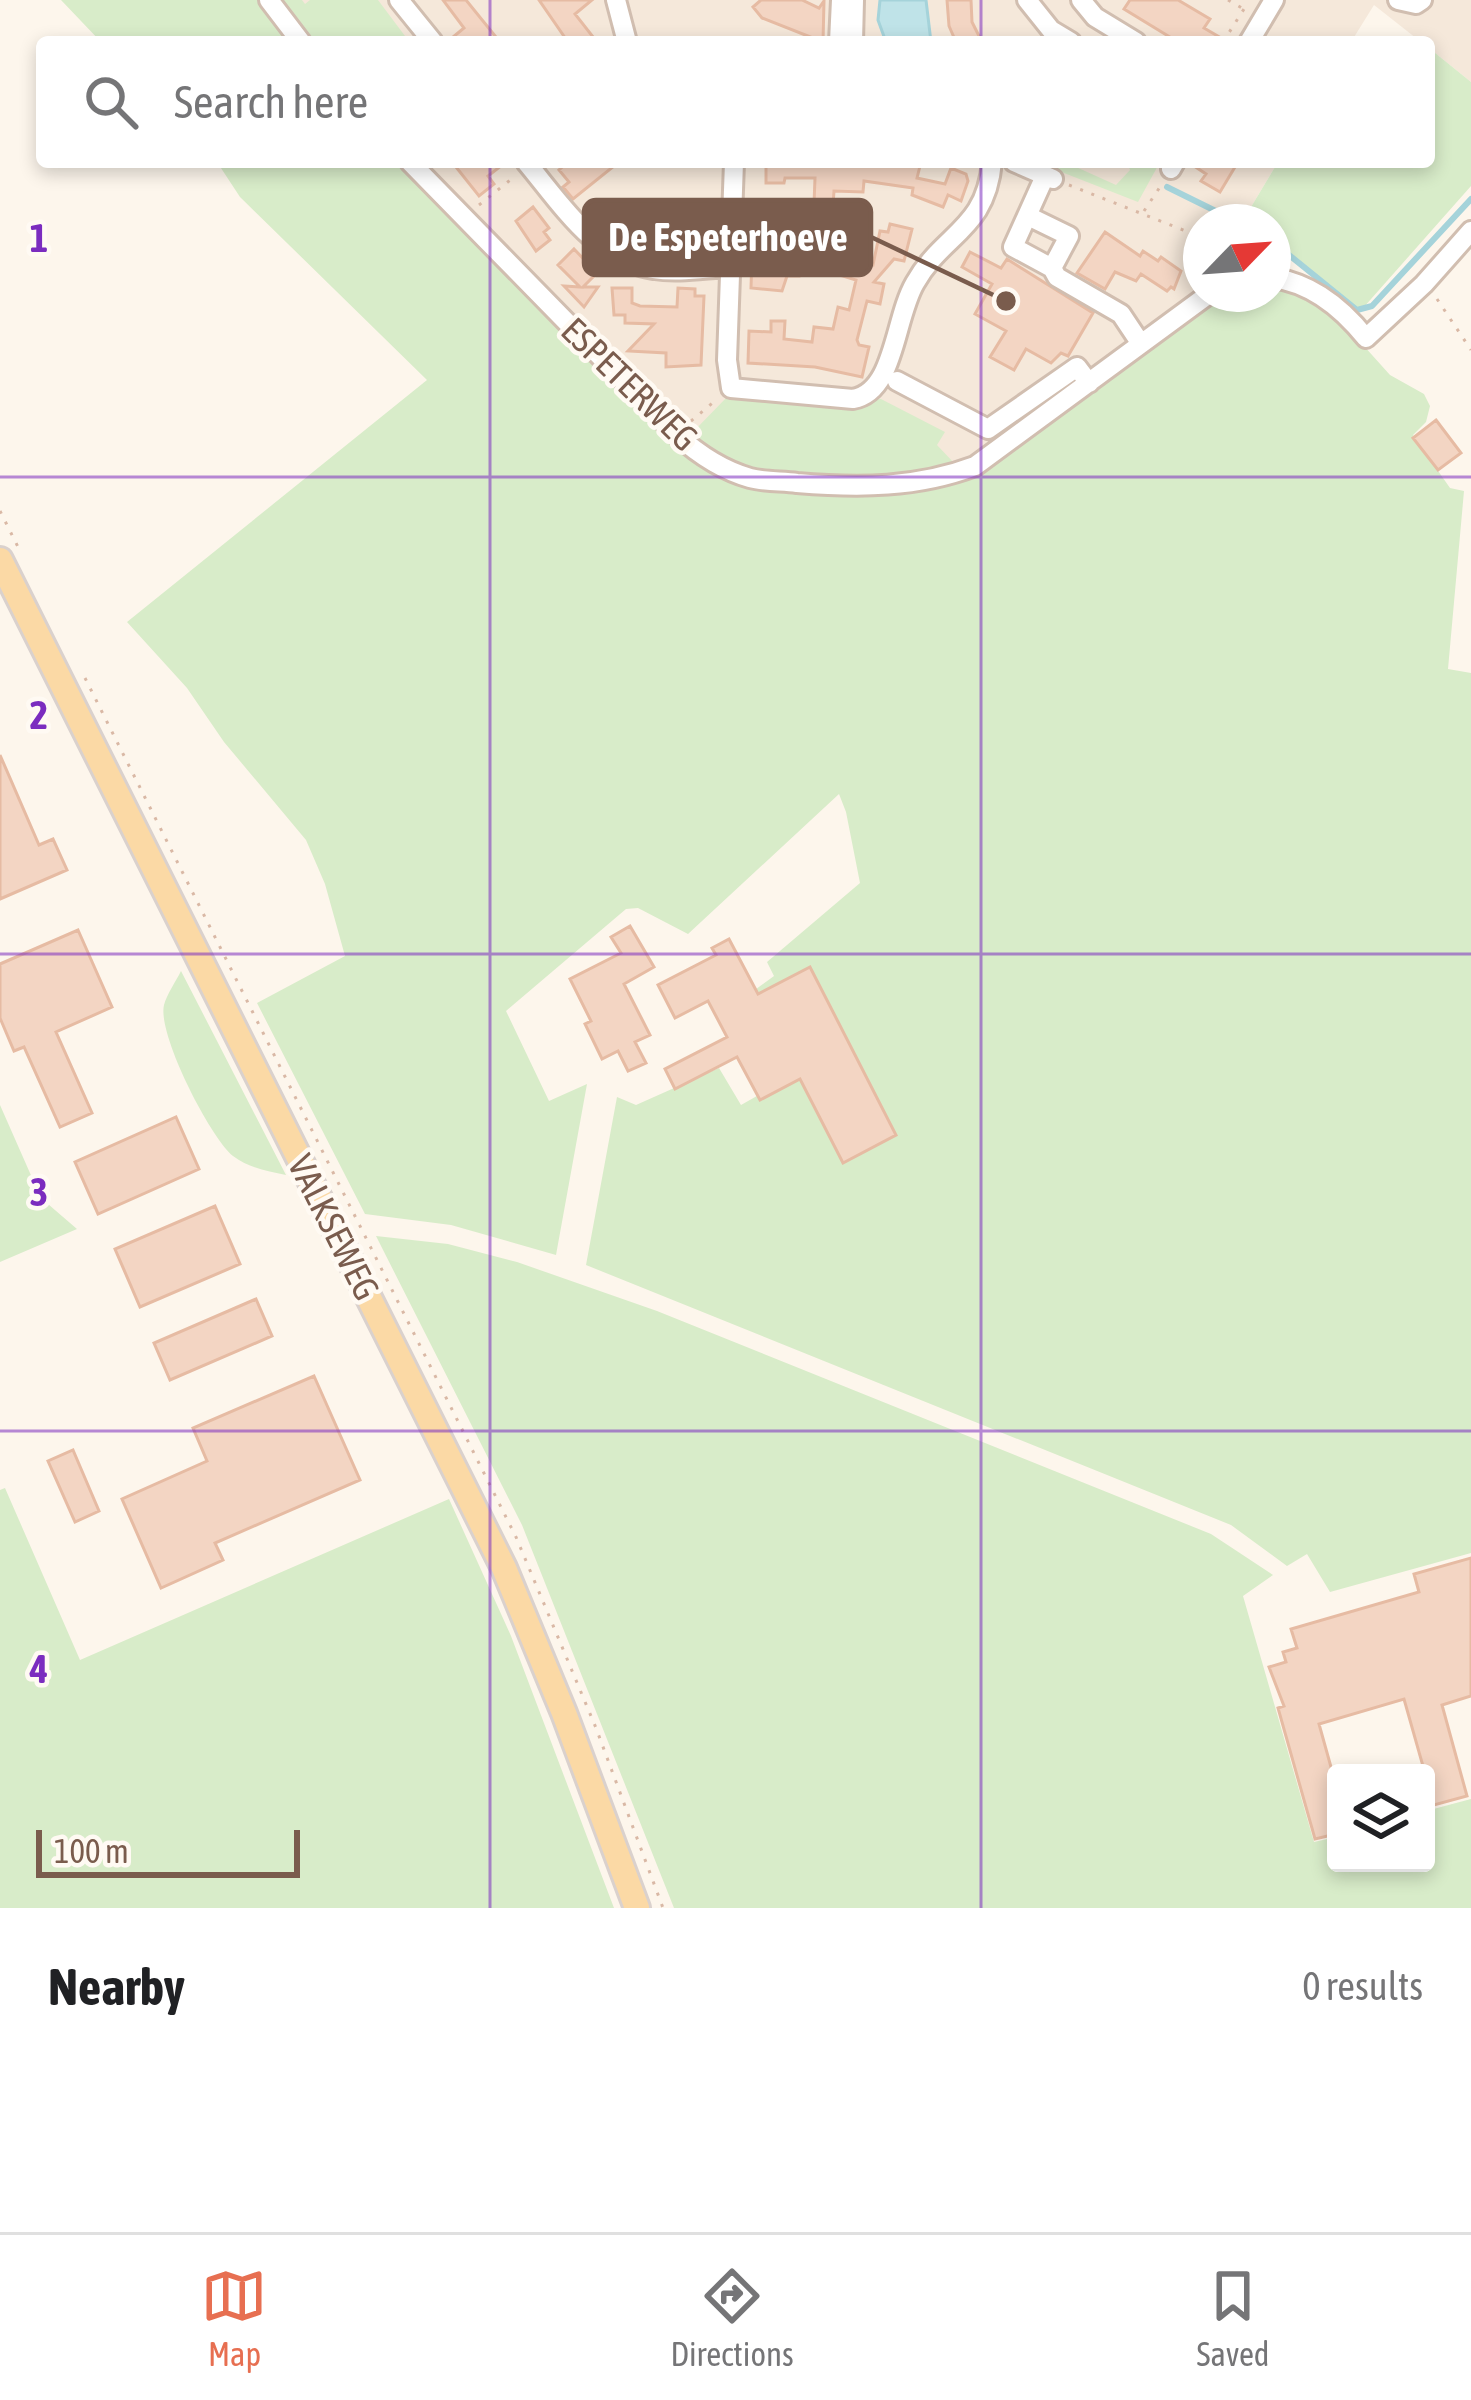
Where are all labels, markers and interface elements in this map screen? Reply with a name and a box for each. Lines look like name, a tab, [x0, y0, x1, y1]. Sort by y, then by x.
search box	[36, 36, 1435, 168]
icon: search	[78, 69, 144, 135]
text: Search here	[174, 76, 368, 128]
callout: De Espeterhoeve	[584, 200, 871, 275]
north arrow	[1183, 204, 1291, 312]
text: De Espeterhoeve	[608, 215, 848, 259]
text: 1	[30, 216, 48, 260]
street label: ESPETERWEG	[553, 309, 707, 459]
text: 2	[30, 693, 48, 737]
street label: VALKSEWEG	[280, 1147, 388, 1307]
text: 3	[30, 1170, 48, 1214]
text: 4	[29, 1647, 48, 1691]
map controls	[1327, 1764, 1435, 1872]
button: layers	[1327, 1764, 1435, 1872]
scale bar	[36, 1824, 300, 1877]
text: 100 m	[54, 1832, 129, 1870]
text: Nearby	[48, 1957, 185, 2016]
text: 0 results	[1302, 1964, 1423, 2008]
tab: Map	[201, 2263, 267, 2373]
tab: Directions	[670, 2263, 794, 2373]
tab: Saved	[1197, 2263, 1269, 2373]

